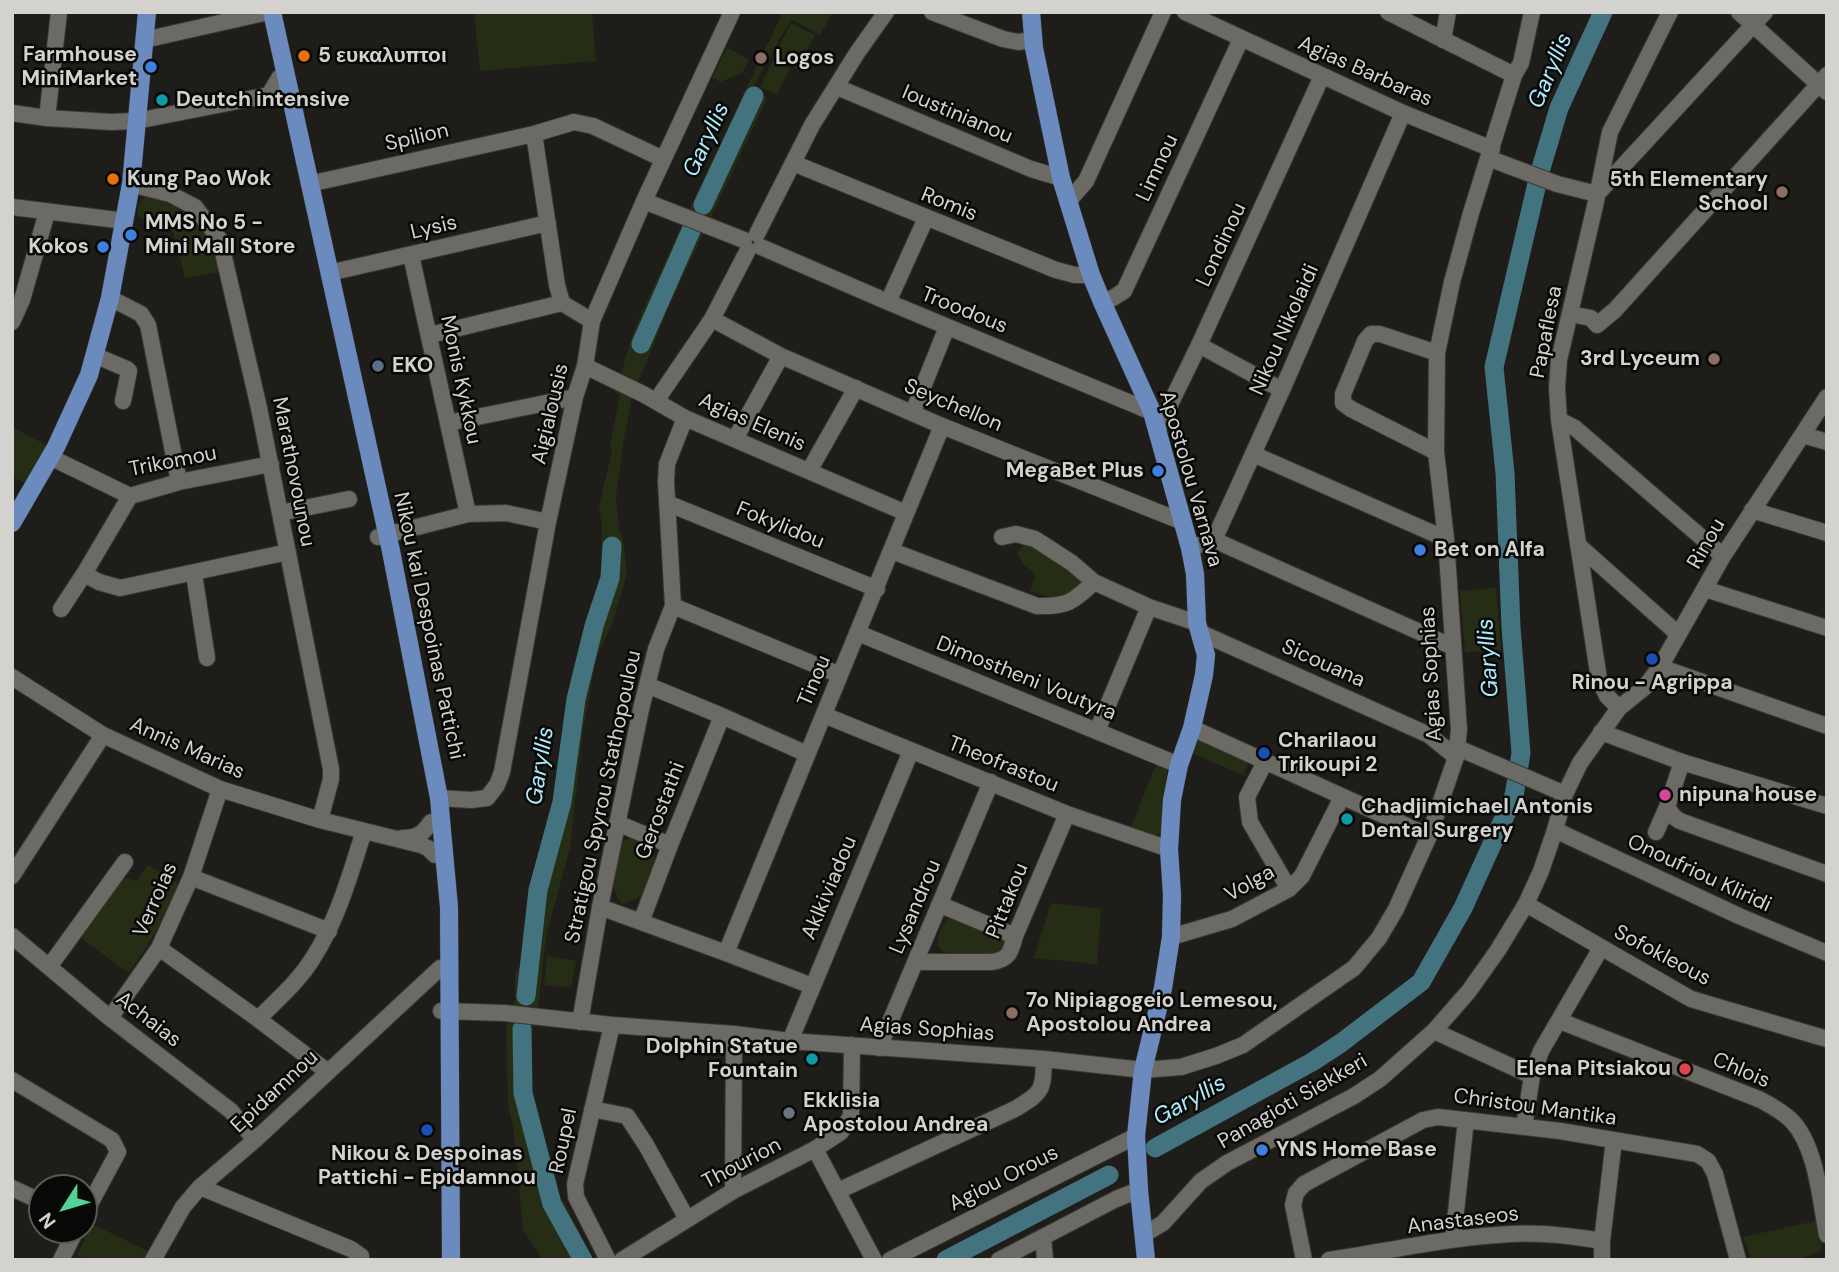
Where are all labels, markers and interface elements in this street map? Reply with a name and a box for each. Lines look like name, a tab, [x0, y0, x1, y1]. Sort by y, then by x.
water label: Garyllis	[1523, 29, 1579, 113]
street label: Agias Barbaras	[1294, 31, 1436, 113]
place label: Farmhouse MiniMarket	[22, 42, 137, 92]
place label: 5 ευκαλυπτοι	[318, 43, 447, 69]
place label: Logos	[775, 45, 834, 71]
marker: 5 ευκαλυπτοι	[296, 48, 312, 64]
marker: Logos	[753, 50, 769, 66]
marker: Farmhouse MiniMarket	[143, 59, 159, 75]
street label: Ioustinianou	[898, 80, 1016, 150]
place label: Deutch intensive	[176, 87, 350, 113]
marker: Deutch intensive	[154, 92, 170, 108]
water label: Garyllis	[678, 98, 736, 182]
street label: Spilion	[383, 118, 451, 158]
street label: Limnou	[1132, 130, 1184, 206]
place label: Kung Pao Wok	[127, 166, 271, 192]
place label: 5th Elementary School	[1609, 167, 1768, 217]
marker: Kung Pao Wok	[105, 171, 121, 187]
street label: Romis	[917, 182, 981, 228]
marker: 5th Elementary School	[1774, 184, 1790, 200]
street label: Londinou	[1192, 199, 1252, 291]
place label: MMS No 5 - Mini Mall Store	[145, 210, 295, 260]
street label: Lysis	[408, 210, 460, 246]
marker: MMS No 5 - Mini Mall Store	[123, 227, 139, 243]
place label: Kokos	[28, 234, 89, 260]
marker: Kokos	[95, 239, 111, 255]
street label: Nikou Nikolaidi	[1245, 261, 1325, 399]
street label: Troodous	[917, 282, 1011, 340]
street label: Papaflesa	[1526, 284, 1568, 380]
street label: Monis Kykkou	[434, 313, 486, 447]
place label: 3rd Lyceum	[1580, 346, 1700, 372]
marker: 3rd Lyceum	[1706, 351, 1722, 367]
place label: EKO	[392, 353, 433, 379]
marker: EKO	[370, 358, 386, 374]
street label: Aigialousis	[527, 361, 575, 467]
street label: Seychellon	[900, 374, 1006, 438]
street label: Agias Elenis	[695, 388, 809, 458]
street label: Apostolou Varnava	[1153, 388, 1227, 570]
street label: Marathovounou	[266, 395, 320, 549]
street label: Trikomou	[127, 441, 219, 483]
place label: MegaBet Plus	[1006, 458, 1144, 484]
marker: MegaBet Plus	[1150, 463, 1166, 479]
street label: Nikou kai Despoinas Pattichi	[387, 490, 469, 762]
street label: Fokylidou	[732, 497, 828, 555]
street label: Rinou	[1683, 514, 1731, 574]
place label: Bet on Alfa	[1434, 537, 1545, 563]
marker: Bet on Alfa	[1412, 542, 1428, 558]
street label: Agias Sophias	[1416, 606, 1448, 742]
water label: Garyllis	[1472, 618, 1506, 698]
street label: Dimostheni Voutyra	[932, 631, 1120, 727]
street label: Sicouana	[1277, 634, 1369, 694]
street label: Stratigou Spyrou Stathopoulou	[561, 648, 647, 946]
marker: Rinou - Agrippa	[1644, 651, 1660, 667]
street label: Tinou	[793, 652, 837, 710]
place label: Rinou - Agrippa	[1571, 670, 1733, 696]
street label: Annis Marias	[126, 712, 248, 786]
water label: Garyllis	[521, 725, 561, 807]
place label: Charilaou Trikoupi 2	[1278, 728, 1377, 778]
street label: Theofrastou	[944, 731, 1062, 799]
marker: Charilaou Trikoupi 2	[1256, 745, 1272, 761]
street label: Gerostathi	[631, 759, 691, 863]
place label: nipuna house	[1679, 782, 1817, 808]
marker: nipuna house	[1657, 787, 1673, 803]
place label: Chadjimichael Antonis Dental Surgery	[1361, 794, 1593, 844]
marker: Chadjimichael Antonis Dental Surgery	[1339, 811, 1355, 827]
street label: Onoufriou Kliridi	[1623, 830, 1775, 918]
street label: Aklkiviadou	[797, 832, 863, 944]
street label: Lysandrou	[885, 856, 947, 958]
street label: Verroias	[128, 859, 184, 941]
street label: Pittakou	[981, 859, 1035, 943]
street label: Volga	[1221, 860, 1279, 908]
street label: Sofokleous	[1609, 920, 1715, 992]
street label: Achaias	[110, 987, 186, 1053]
place label: 7o Nipiagogeio Lemesou, Apostolou Andrea	[1026, 988, 1278, 1038]
marker: 7o Nipiagogeio Lemesou, Apostolou Andrea	[1004, 1005, 1020, 1021]
street label: Agias Sophias	[859, 1013, 995, 1047]
place label: Dolphin Statue Fountain	[646, 1034, 798, 1084]
street label: Epidamnou	[226, 1045, 324, 1139]
street label: Chlois	[1709, 1048, 1773, 1094]
street label: Panagioti Siekkeri	[1214, 1049, 1372, 1155]
marker: Dolphin Statue Fountain	[804, 1051, 820, 1067]
place label: Elena Pitsiakou	[1516, 1056, 1671, 1082]
marker: Elena Pitsiakou	[1677, 1061, 1693, 1077]
water label: Garyllis	[1149, 1070, 1231, 1132]
street label: Christou Mantika	[1452, 1084, 1618, 1132]
place label: Ekklisia Apostolou Andrea	[803, 1088, 988, 1138]
marker: Ekklisia Apostolou Andrea	[781, 1105, 797, 1121]
street label: Roupel	[545, 1106, 583, 1176]
marker: Nikou & Despoinas Pattichi - Epidamnou	[419, 1122, 435, 1138]
street label: Thourion	[698, 1133, 786, 1195]
place label: YNS Home Base	[1276, 1137, 1437, 1163]
place label: Nikou & Despoinas Pattichi - Epidamnou	[318, 1141, 536, 1191]
street label: Agiou Orous	[945, 1141, 1063, 1217]
marker: YNS Home Base	[1254, 1142, 1270, 1158]
north arrow	[28, 1174, 98, 1244]
street label: Anastaseos	[1406, 1202, 1520, 1240]
text: N	[33, 1208, 62, 1234]

